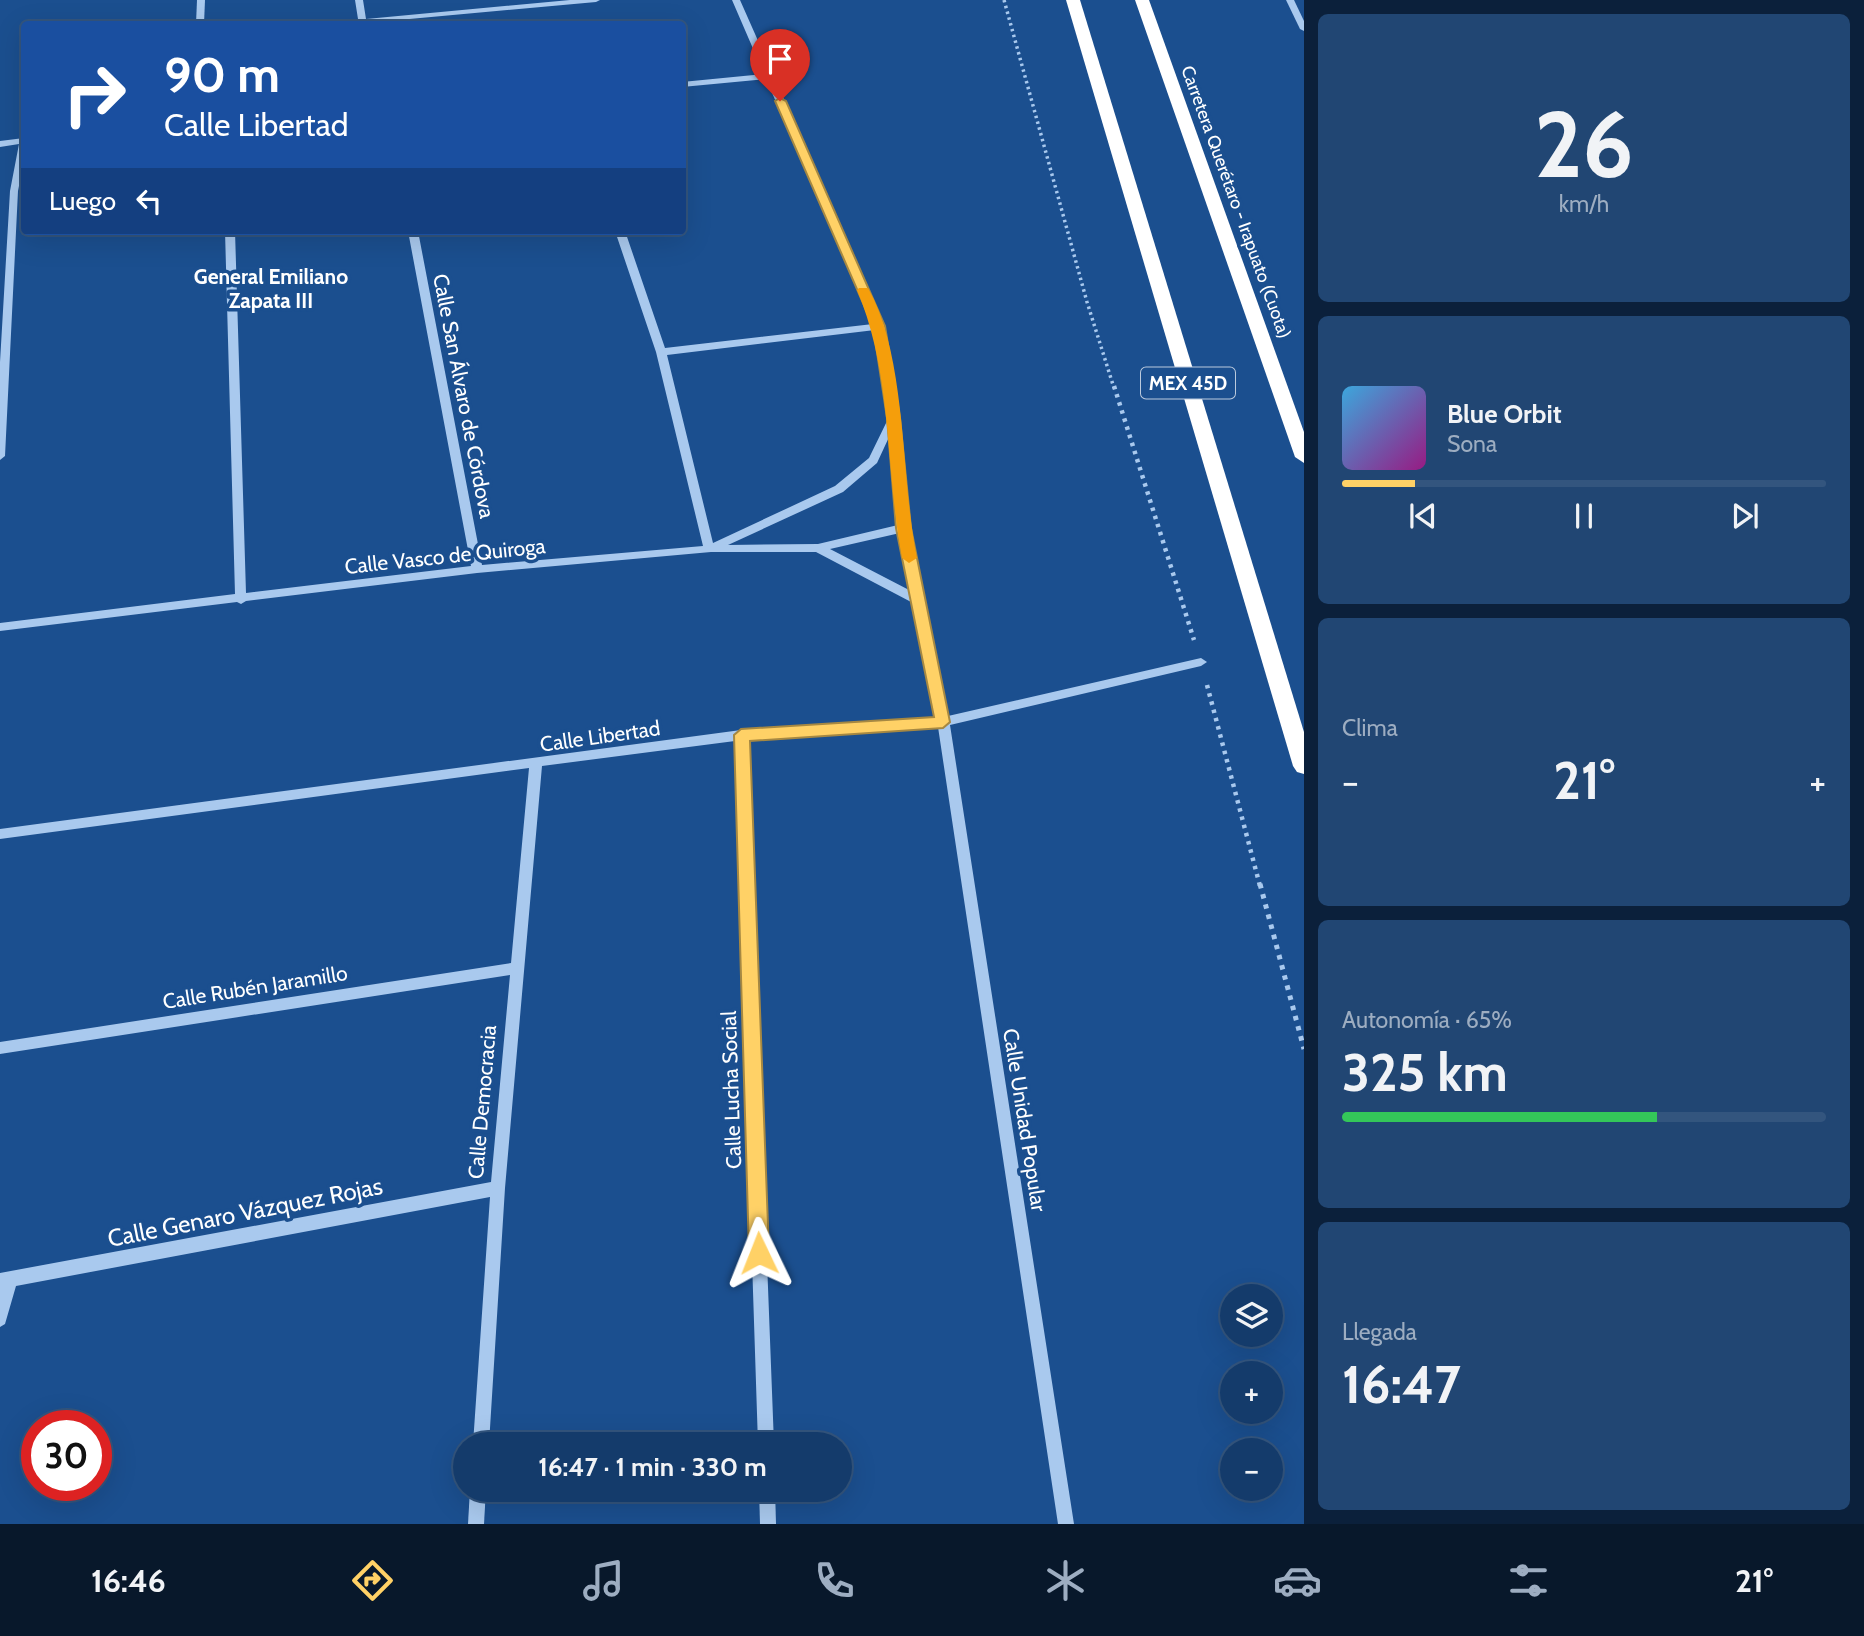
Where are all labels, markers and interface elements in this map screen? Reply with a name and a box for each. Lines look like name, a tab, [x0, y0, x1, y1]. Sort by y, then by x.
pin	[750, 29, 810, 101]
icon: arrive	[761, 40, 799, 78]
text: 90 m	[164, 45, 280, 104]
icon: right	[49, 49, 140, 140]
street label: Carretera Querétaro - Irapuato (Cuota)	[1176, 63, 1296, 341]
text: 26	[1534, 89, 1634, 200]
text: Calle Libertad	[164, 105, 349, 144]
icon: left	[130, 182, 168, 220]
text: Luego	[49, 185, 116, 217]
text: km/h	[1559, 190, 1609, 218]
district label: General Emiliano Zapata III	[194, 264, 348, 313]
street label: Calle San Álvaro de Córdova	[428, 272, 500, 520]
road number: MEX 45D	[1141, 368, 1235, 398]
text: Blue Orbit	[1447, 398, 1562, 430]
text: Sona	[1447, 430, 1497, 458]
icon: previous	[1404, 497, 1442, 535]
icon: pause	[1565, 497, 1603, 535]
icon: next	[1726, 497, 1764, 535]
street label: Calle Vasco de Quiroga	[343, 533, 547, 579]
text: Clima	[1342, 714, 1398, 742]
street label: Calle Libertad	[538, 715, 662, 757]
text: 21°	[1553, 749, 1615, 812]
text: −	[1342, 758, 1359, 805]
text: +	[1809, 758, 1826, 805]
street label: Calle Rubén Jaramillo	[161, 960, 349, 1014]
text: Autonomía · 65%	[1342, 1006, 1512, 1034]
street label: Calle Lucha Social	[716, 1010, 746, 1170]
street label: Calle Democracia	[463, 1024, 501, 1180]
street label: Calle Unidad Popular	[998, 1027, 1052, 1214]
text: 325 km	[1342, 1041, 1508, 1104]
street label: Calle Genaro Vázquez Rojas	[105, 1171, 385, 1253]
position arrow	[722, 1216, 796, 1290]
map controls	[1220, 1284, 1283, 1501]
button: layers	[1220, 1284, 1283, 1347]
text: Llegada	[1342, 1318, 1417, 1346]
text: 16:47	[1342, 1353, 1461, 1416]
button: +	[1220, 1361, 1283, 1424]
speed limit sign: 30	[21, 1410, 112, 1501]
button: −	[1220, 1438, 1283, 1501]
text: 16:47 · 1 min · 330 m	[538, 1451, 767, 1483]
icon: directions	[348, 1556, 397, 1605]
icon: music	[579, 1556, 628, 1605]
icon: phone	[810, 1556, 859, 1605]
icon: climate	[1041, 1556, 1090, 1605]
icon: car	[1273, 1556, 1322, 1605]
icon: filters	[1504, 1556, 1553, 1605]
text: 16:46	[91, 1561, 166, 1600]
text: 21°	[1735, 1561, 1773, 1600]

